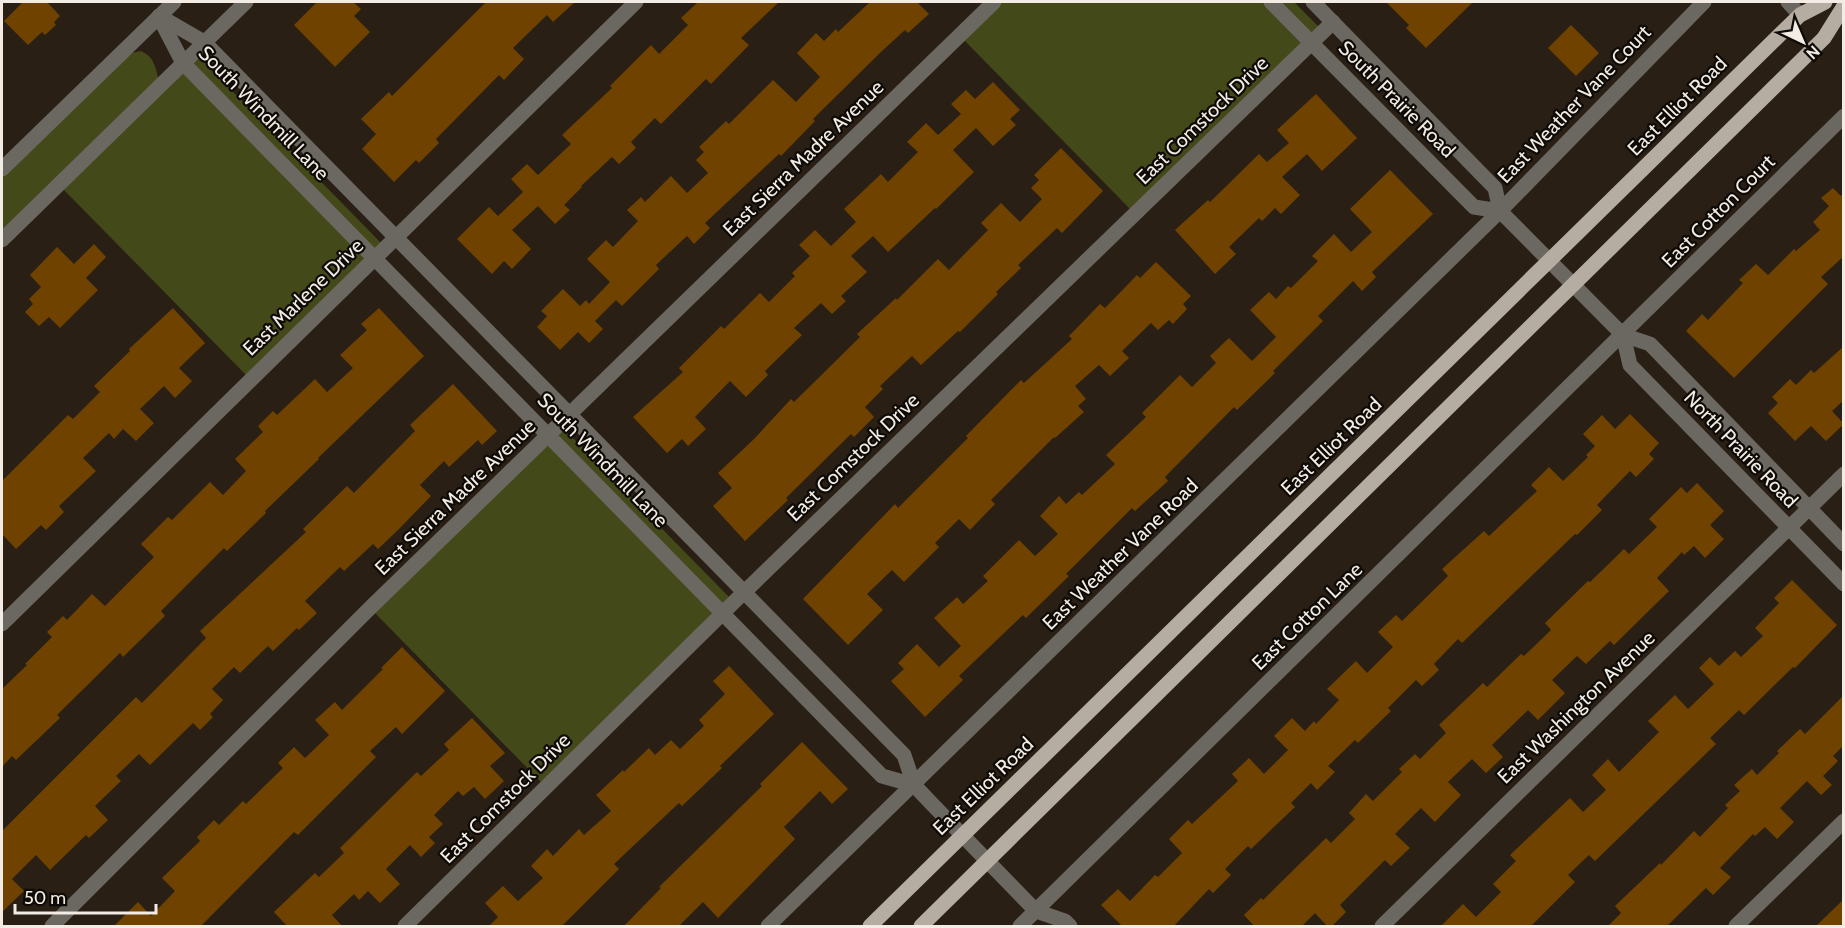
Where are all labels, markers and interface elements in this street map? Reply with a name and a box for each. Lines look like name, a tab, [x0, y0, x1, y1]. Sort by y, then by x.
north arrow	[1773, 12, 1833, 72]
street label: East Weather Vane Court	[1492, 20, 1656, 188]
street label: South Prairie Road	[1334, 36, 1460, 162]
street label: South Windmill Lane	[194, 41, 334, 185]
text: N	[1802, 42, 1824, 63]
street label: East Comstock Drive	[1131, 51, 1273, 189]
street label: East Elliot Road	[1622, 51, 1732, 161]
street label: East Sierra Madre Avenue	[718, 75, 888, 241]
street label: East Cotton Court	[1657, 149, 1780, 272]
street label: East Marlene Drive	[238, 234, 368, 360]
street label: North Prairie Road	[1679, 386, 1803, 512]
street label: South Windmill Lane	[533, 388, 673, 532]
street label: East Comstock Drive	[782, 388, 924, 526]
street label: East Elliot Road	[1276, 392, 1386, 500]
street label: East Sierra Madre Avenue	[370, 414, 540, 580]
street label: East Weather Vane Road	[1037, 473, 1203, 635]
street label: East Cotton Lane	[1247, 557, 1367, 675]
street label: East Washington Avenue	[1492, 626, 1660, 788]
street label: East Comstock Drive	[435, 728, 575, 868]
street label: East Elliot Road	[928, 732, 1038, 840]
scale bar	[15, 877, 156, 915]
text: 50 m	[24, 887, 66, 909]

